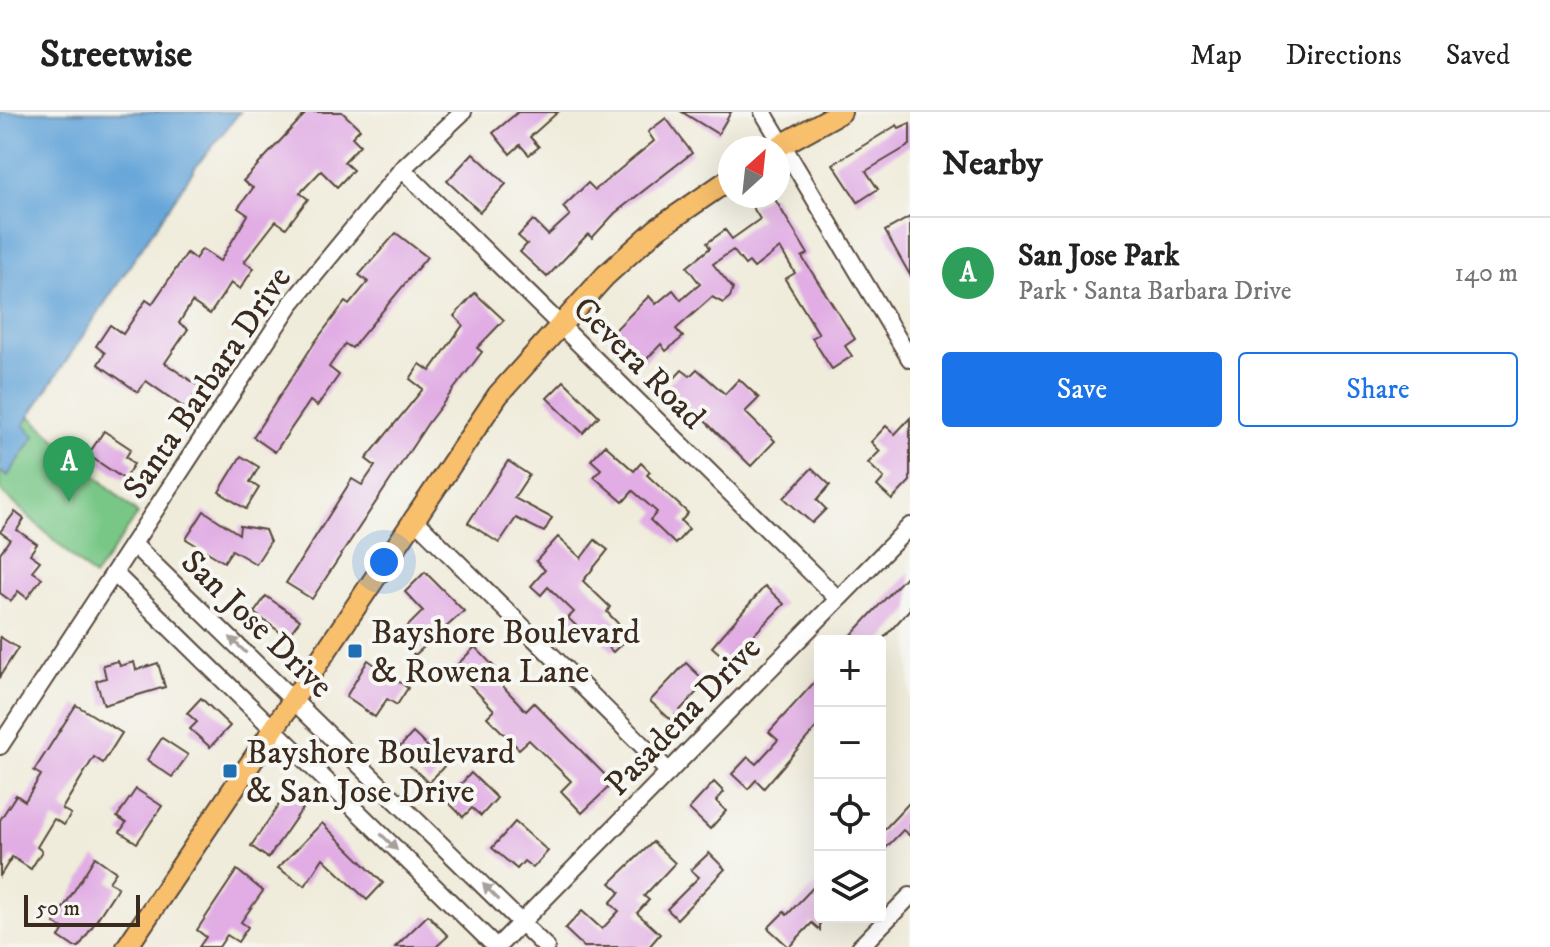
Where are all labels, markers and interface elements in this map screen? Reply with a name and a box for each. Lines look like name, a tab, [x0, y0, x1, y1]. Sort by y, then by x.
text: Streetwise	[40, 31, 192, 79]
text: Map	[1190, 38, 1242, 73]
text: Directions	[1286, 38, 1402, 73]
text: Saved	[1446, 38, 1510, 73]
north arrow	[718, 136, 790, 208]
text: Nearby	[942, 143, 1043, 185]
text: San Jose Park	[1018, 238, 1179, 275]
text: A	[960, 257, 976, 290]
text: 140 m	[1454, 257, 1518, 290]
street label: Santa Barbara Drive	[114, 259, 301, 507]
text: Park · Santa Barbara Drive	[1018, 275, 1292, 308]
street label: Cevera Road	[563, 288, 714, 439]
button: Save	[942, 352, 1222, 427]
button: Share	[1238, 352, 1518, 427]
pin: A	[43, 436, 95, 502]
street label: San Jose Drive	[172, 542, 341, 707]
your location	[364, 542, 404, 582]
place label: Bayshore Boulevard & Rowena Lane	[371, 612, 640, 693]
street label: Pasadena Drive	[597, 628, 770, 805]
map controls	[814, 635, 886, 923]
button: +	[814, 635, 886, 707]
one-way arrow	[229, 636, 248, 654]
marker: Bayshore Boulevard & Rowena Lane	[346, 642, 364, 660]
button: −	[814, 707, 886, 779]
place label: Bayshore Boulevard & San Jose Drive	[246, 732, 515, 813]
marker: Bayshore Boulevard & San Jose Drive	[221, 762, 239, 780]
button: locate	[814, 779, 886, 851]
one-way arrow	[379, 833, 398, 851]
button: layers	[814, 851, 886, 923]
one-way arrow	[482, 884, 501, 902]
scale bar	[24, 891, 140, 927]
text: 50 m	[36, 895, 80, 922]

